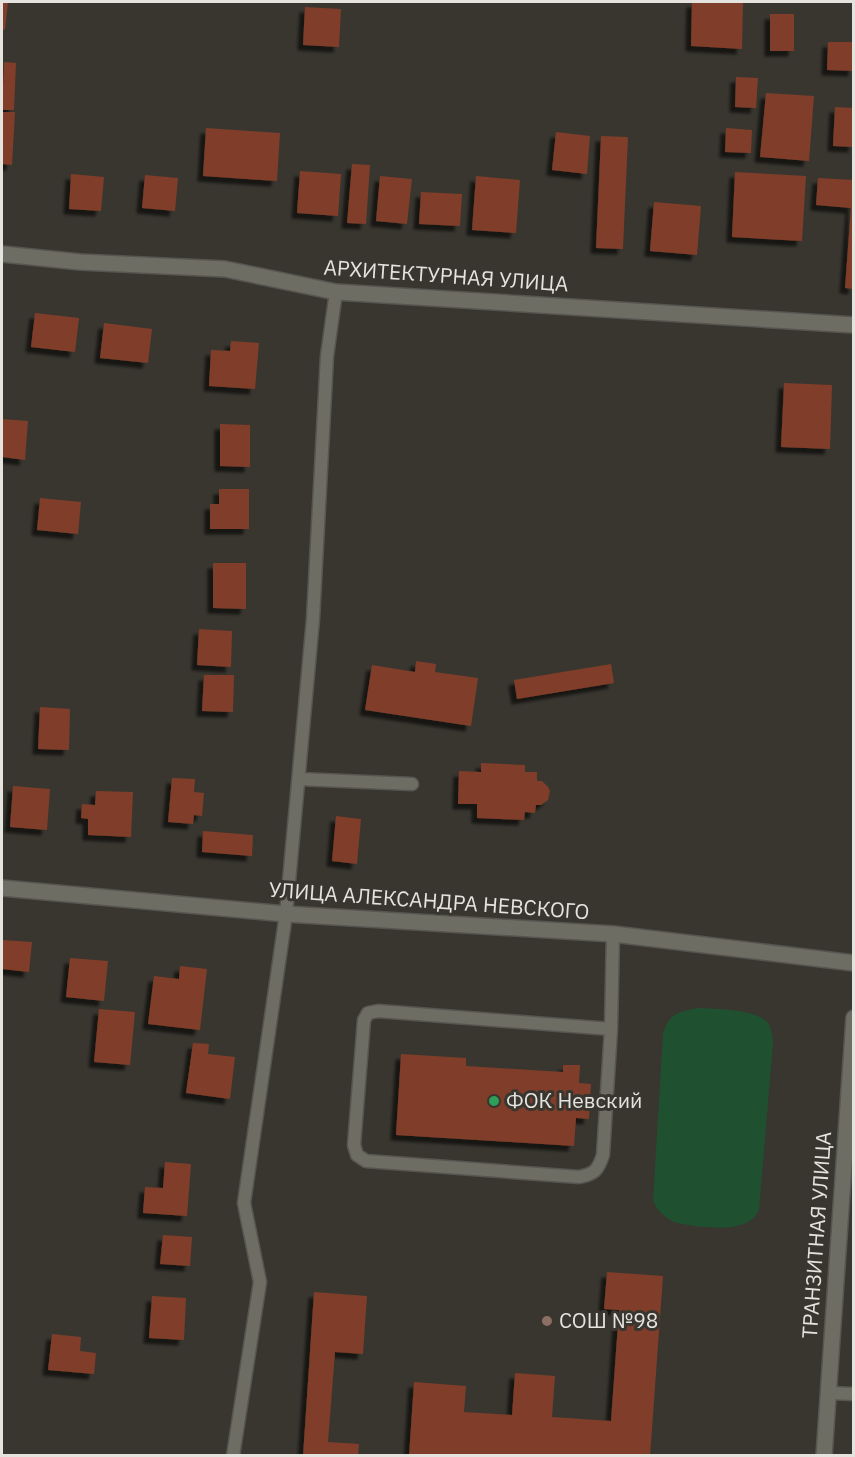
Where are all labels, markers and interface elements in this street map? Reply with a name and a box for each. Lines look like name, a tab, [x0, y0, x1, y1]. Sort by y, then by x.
street label: АРХИТЕКТУРНАЯ УЛИЦА	[323, 252, 569, 298]
street label: УЛИЦА АЛЕКСАНДРА НЕВСКОГО	[268, 875, 590, 925]
place label: ФОК Невский	[506, 1086, 642, 1114]
marker: ФОК Невский	[487, 1094, 501, 1108]
street label: ТРАНЗИТНАЯ УЛИЦА	[795, 1130, 837, 1339]
place label: СОШ №98	[559, 1306, 658, 1334]
marker: СОШ №98	[540, 1314, 554, 1328]

